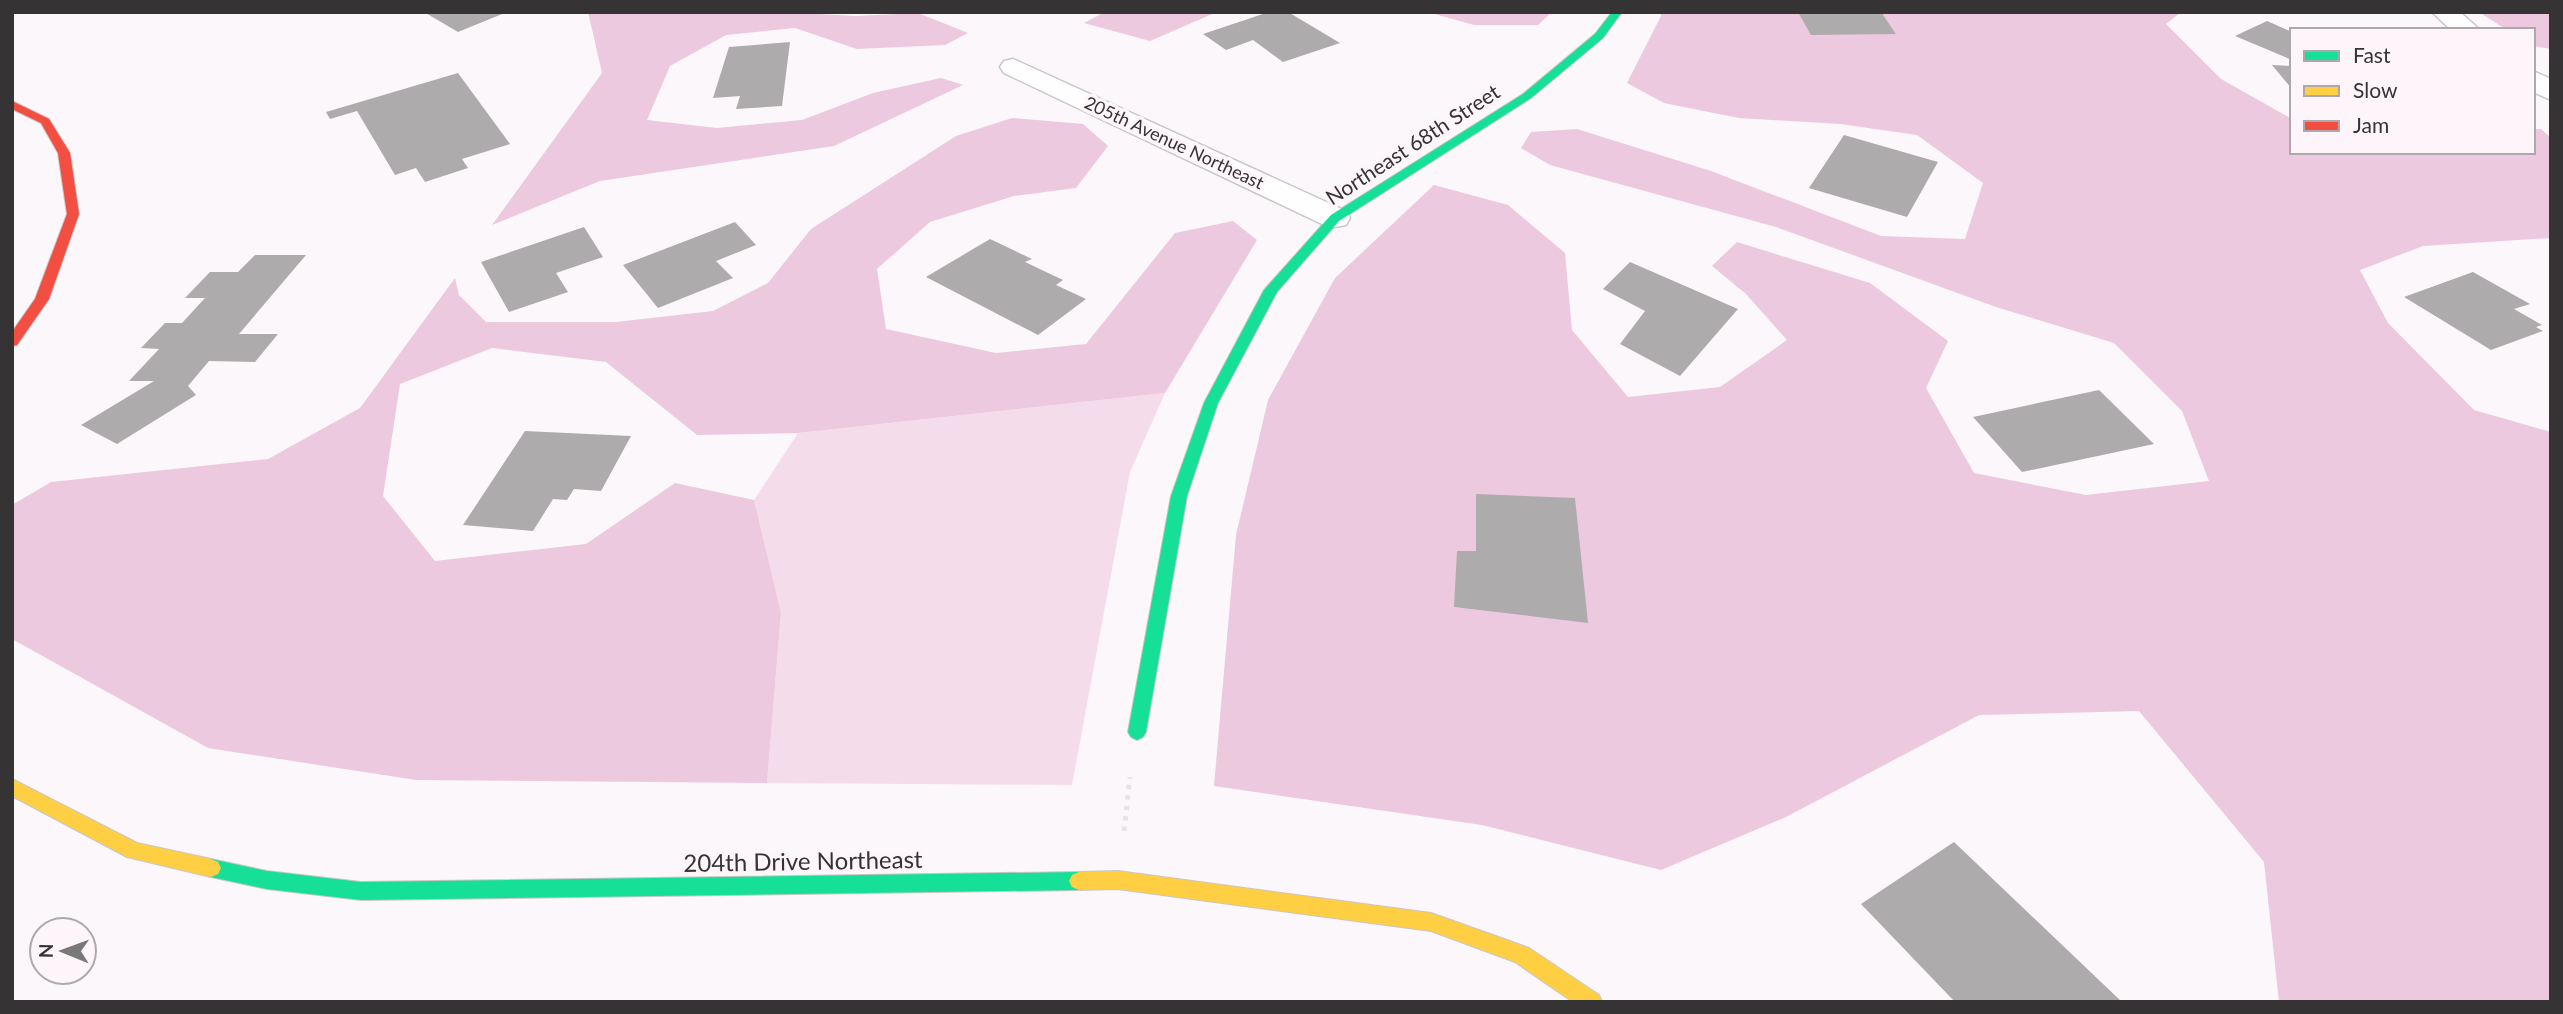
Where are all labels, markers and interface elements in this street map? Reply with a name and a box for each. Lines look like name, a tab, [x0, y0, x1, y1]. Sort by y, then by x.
legend	[2290, 28, 2535, 154]
text: Fast	[2353, 42, 2391, 67]
text: Slow	[2353, 77, 2398, 102]
street label: Northeast 68th Street	[1321, 78, 1504, 209]
street label: 205th Avenue Northeast	[1081, 91, 1268, 194]
text: Jam	[2353, 112, 2389, 137]
street label: 204th Drive Northeast	[683, 844, 923, 877]
north arrow	[28, 916, 98, 986]
text: N	[34, 943, 57, 958]

